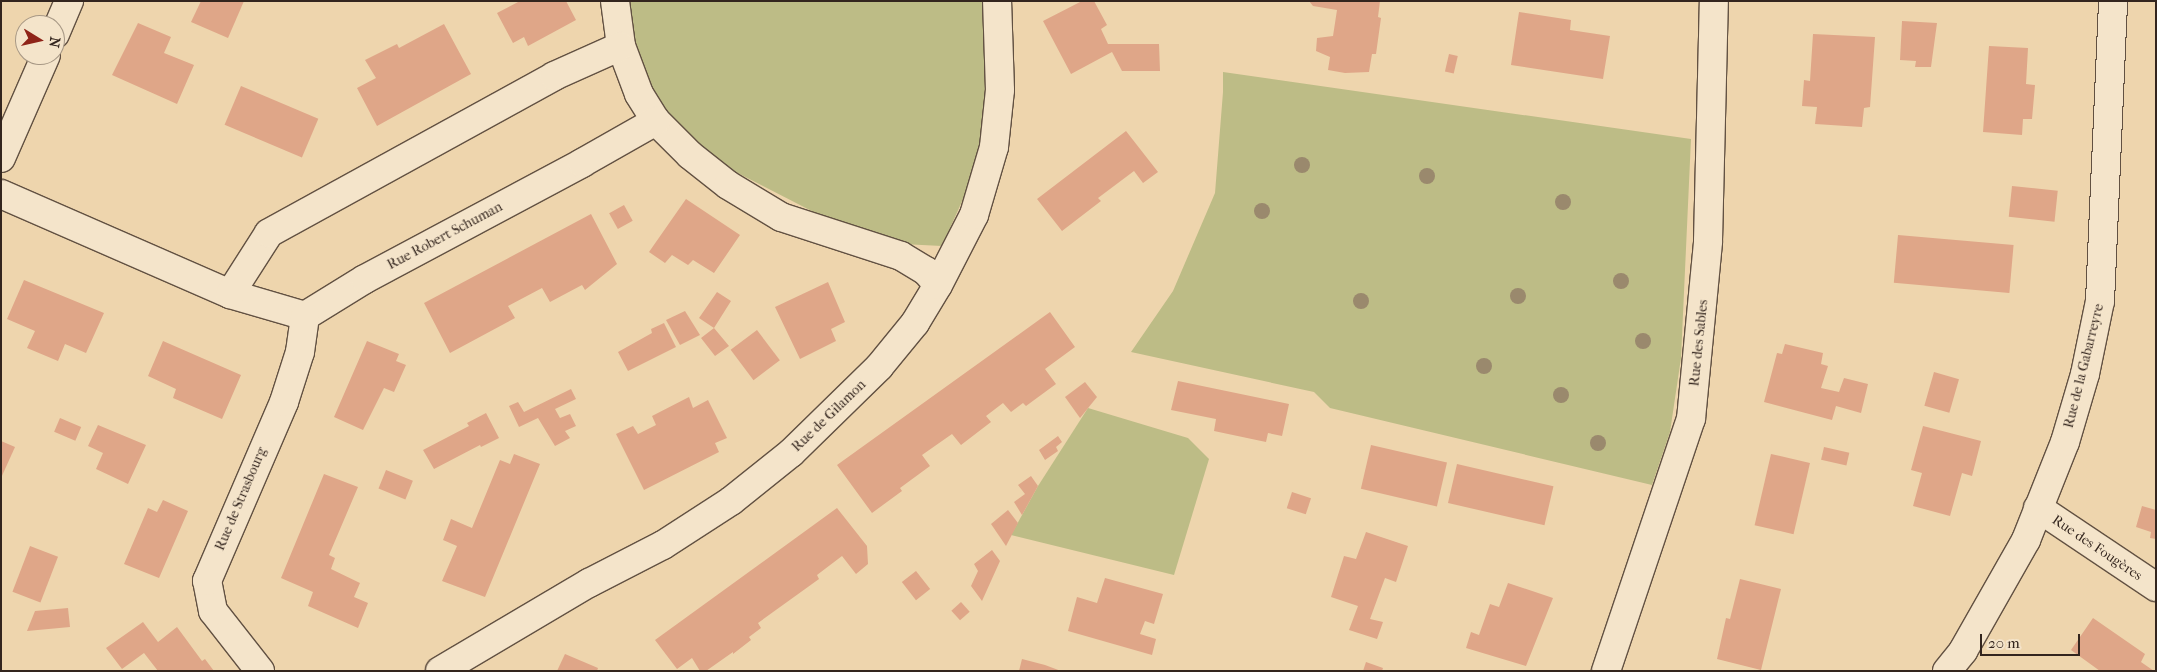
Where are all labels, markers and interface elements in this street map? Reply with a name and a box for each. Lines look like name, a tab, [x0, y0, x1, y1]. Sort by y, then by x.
north arrow	[15, 15, 65, 65]
text: N	[45, 36, 64, 49]
street label: Rue Robert Schuman	[384, 198, 506, 274]
street label: Rue des Sables	[1686, 299, 1712, 387]
street label: Rue de la Gabarreyre	[2060, 302, 2108, 430]
street label: Rue de Gilamon	[788, 376, 870, 456]
street label: Rue de Strasbourg	[212, 445, 270, 553]
street label: Rue des Fougères	[2049, 512, 2145, 584]
scale bar	[1982, 624, 2082, 656]
text: 20 m	[1988, 634, 2020, 652]

